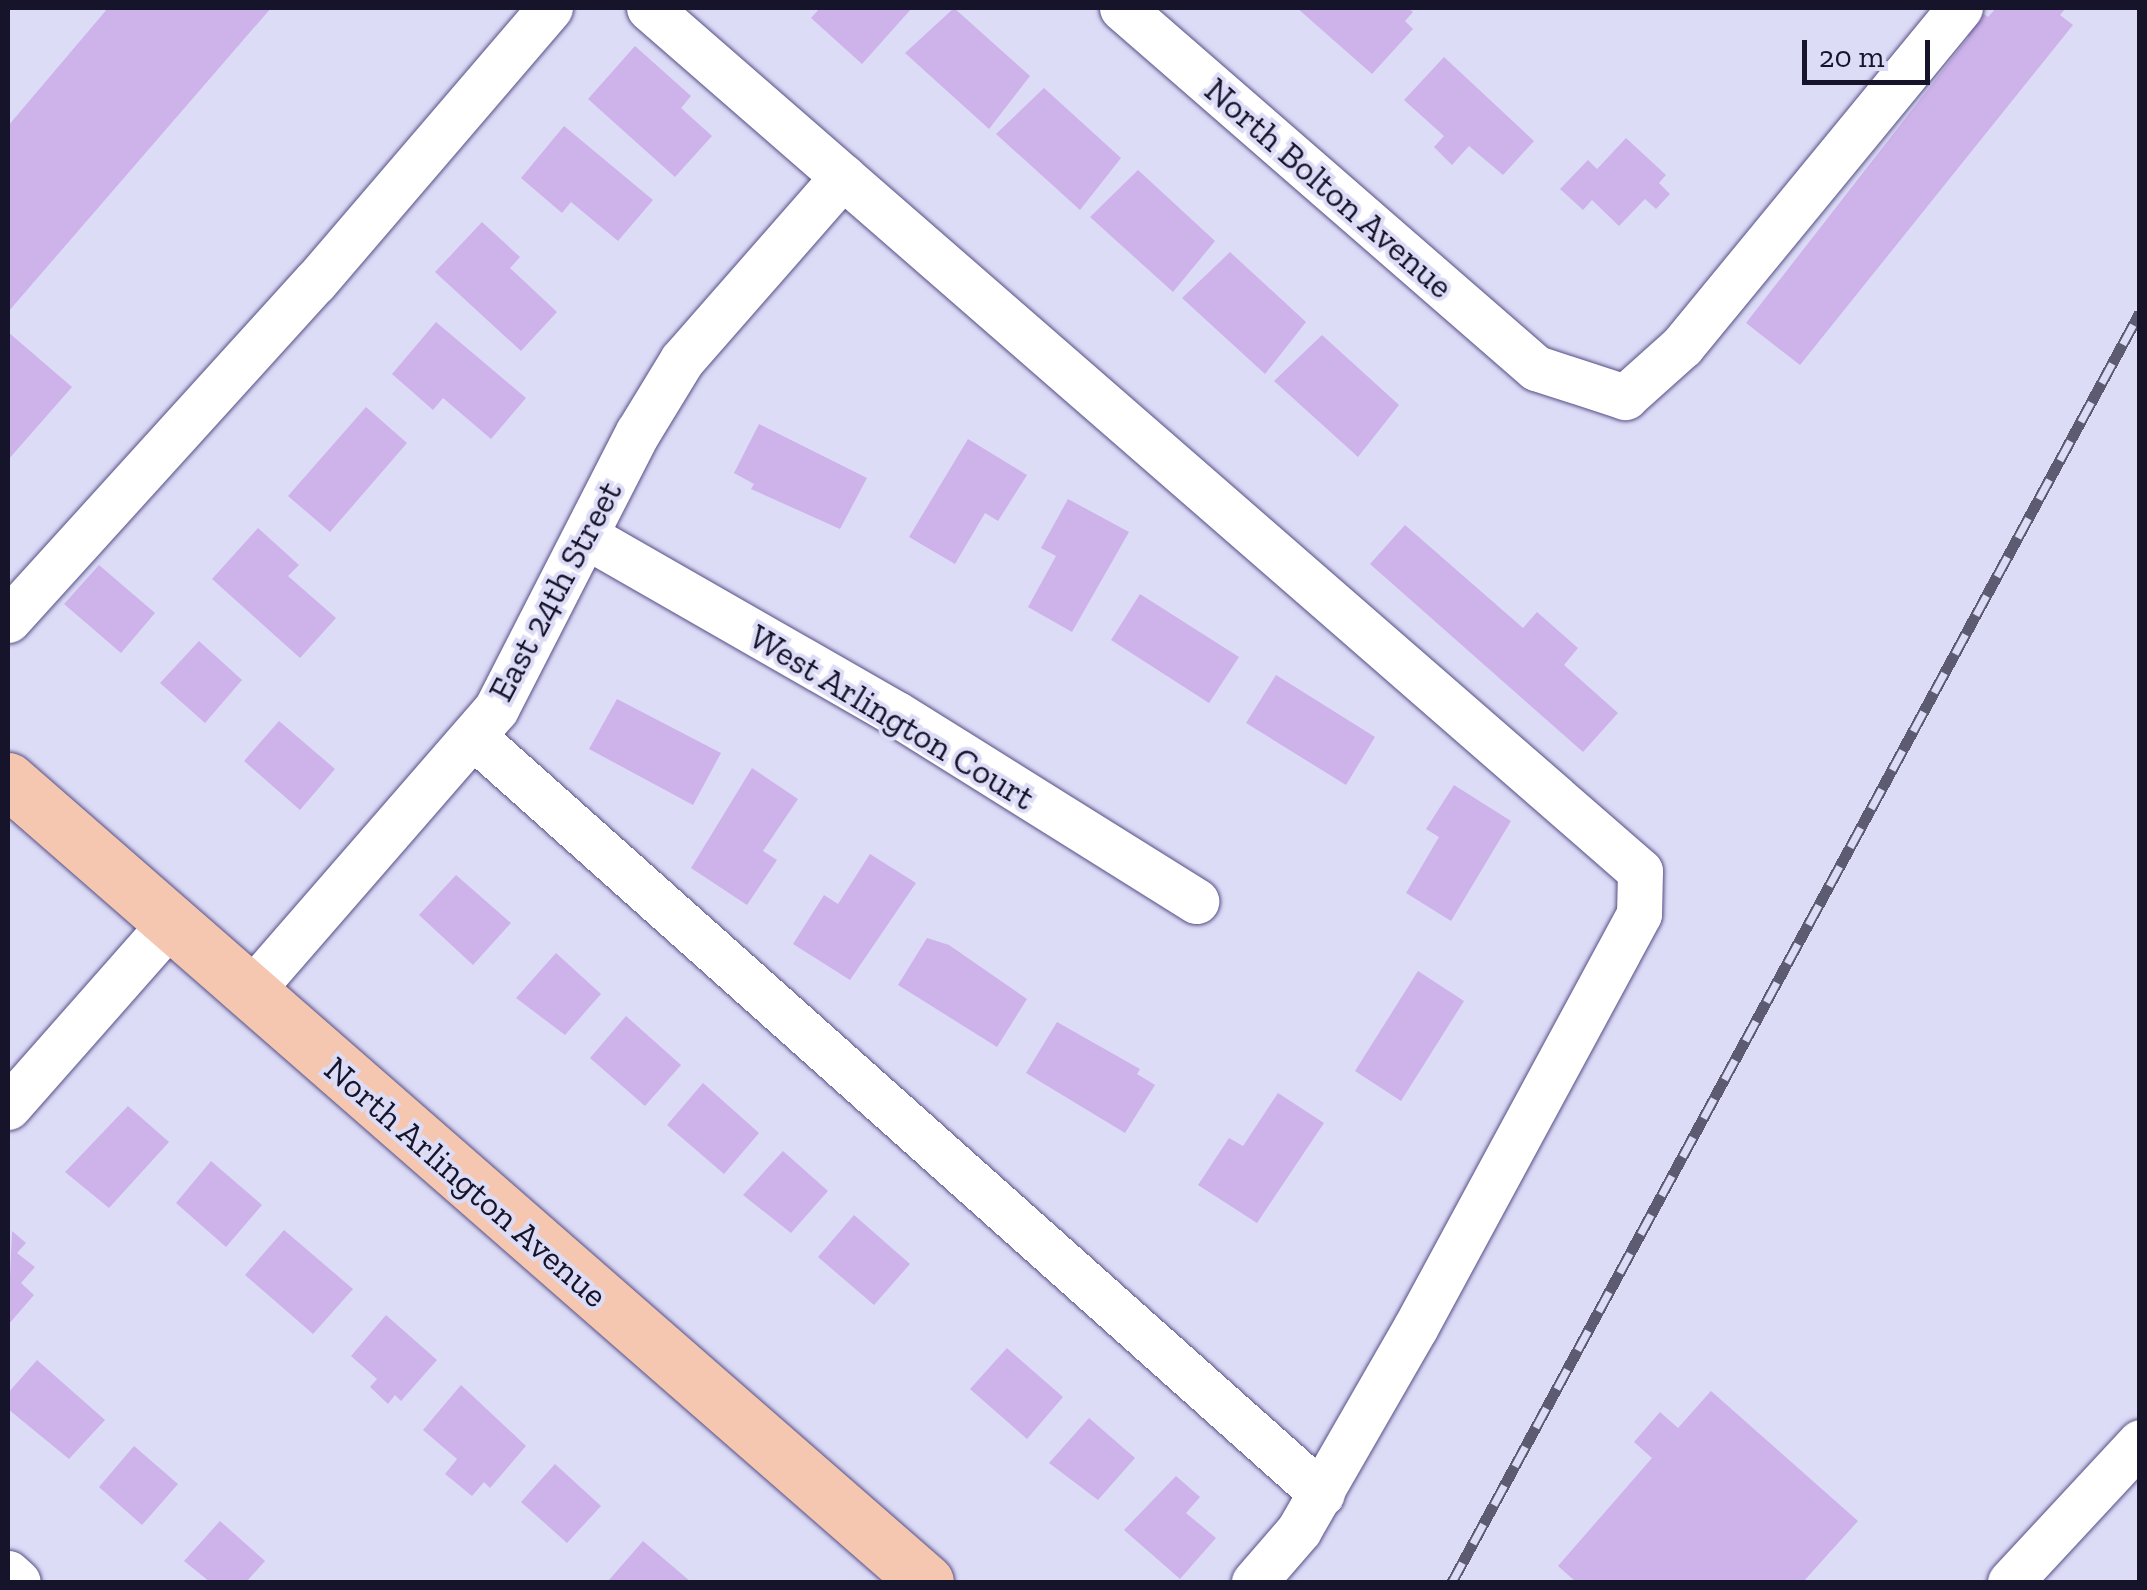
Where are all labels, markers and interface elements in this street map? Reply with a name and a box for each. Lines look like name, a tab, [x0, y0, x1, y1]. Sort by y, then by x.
scale bar	[1807, 20, 1934, 82]
text: 20 m	[1819, 39, 1884, 75]
street label: North Bolton Avenue	[1196, 68, 1462, 308]
street label: East 24th Street	[479, 474, 631, 708]
street label: West Arlington Court	[741, 615, 1043, 819]
street label: North Arlington Avenue	[315, 1047, 617, 1317]

